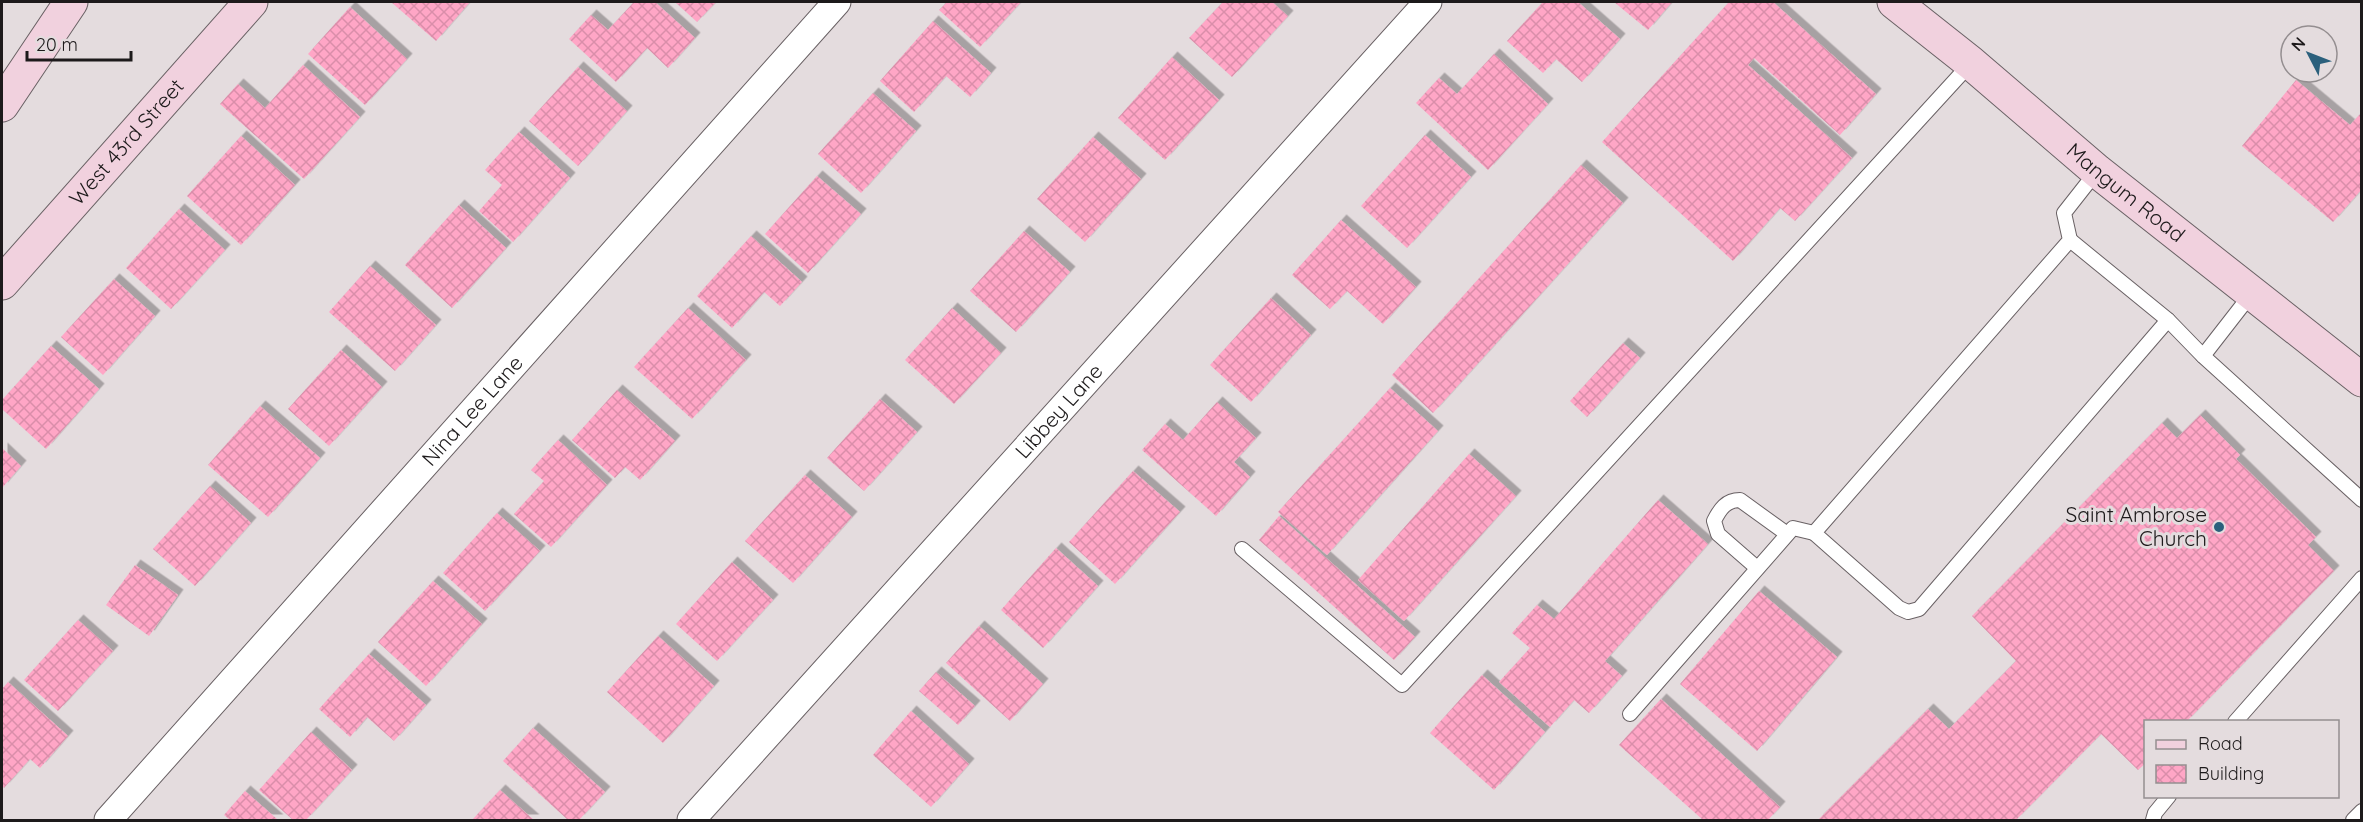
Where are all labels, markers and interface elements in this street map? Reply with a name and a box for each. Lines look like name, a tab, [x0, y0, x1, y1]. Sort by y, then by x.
scale bar	[27, 24, 130, 62]
north arrow	[2279, 24, 2339, 84]
text: 20 m	[36, 33, 78, 56]
text: N	[2286, 33, 2309, 55]
street label: West 43rd Street	[63, 73, 189, 210]
street label: Mangum Road	[2062, 137, 2190, 247]
street label: Nina Lee Lane	[416, 350, 528, 471]
street label: Libbey Lane	[1009, 358, 1108, 463]
place label: Saint Ambrose Church	[2066, 501, 2207, 551]
marker: Saint Ambrose Church	[2212, 520, 2226, 534]
legend	[2144, 720, 2339, 798]
text: Road	[2198, 732, 2243, 755]
text: Building	[2198, 762, 2264, 785]

